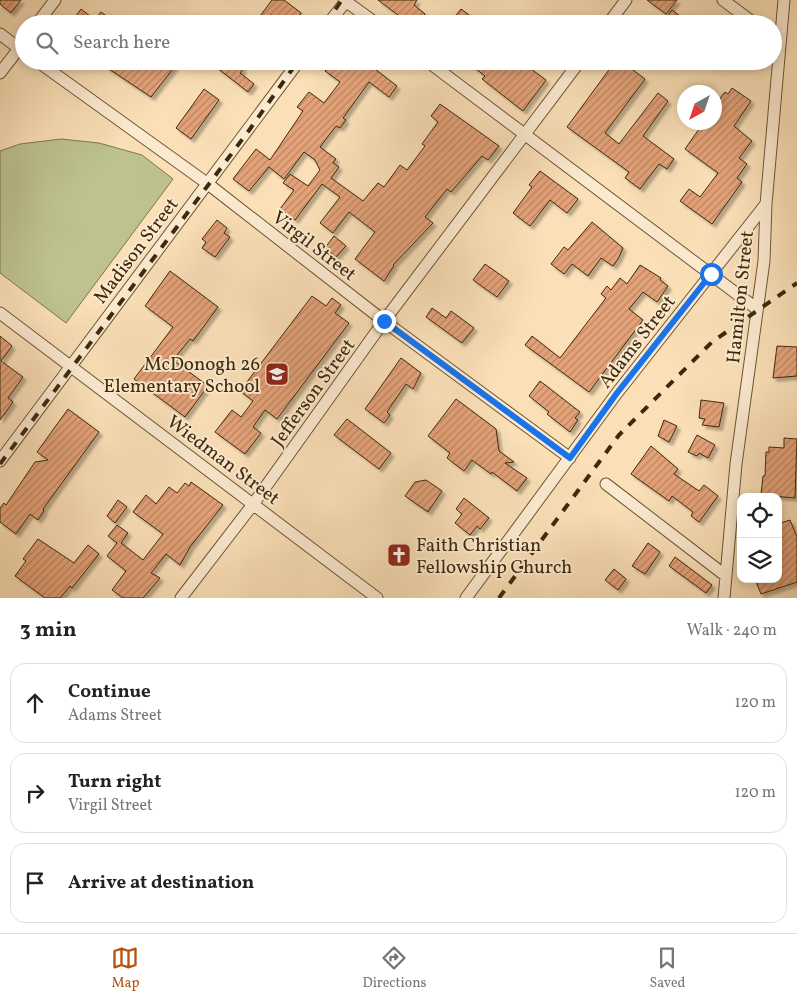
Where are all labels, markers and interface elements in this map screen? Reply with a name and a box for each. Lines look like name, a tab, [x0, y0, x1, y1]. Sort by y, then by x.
search box	[15, 15, 782, 70]
icon: search	[33, 29, 61, 57]
text: Search here	[73, 30, 170, 56]
north arrow	[677, 85, 722, 130]
street label: Madison Street	[88, 192, 185, 310]
street label: Virgil Street	[266, 205, 362, 288]
street label: Hamilton Street	[721, 229, 761, 365]
route start	[700, 263, 723, 286]
street label: Adams Street	[593, 290, 682, 394]
route end	[373, 310, 396, 333]
street label: Jefferson Street	[265, 333, 362, 453]
place label: McDonogh 26 Elementary School	[104, 352, 260, 400]
school or university icon: McDonogh 26 Elementary School	[264, 361, 290, 387]
street label: Wiedman Street	[161, 410, 285, 512]
map controls	[737, 493, 782, 583]
button: locate	[737, 493, 782, 538]
place label: Faith Christian Fellowship Church	[416, 533, 572, 581]
button: layers	[737, 538, 782, 583]
church icon: Faith Christian Fellowship Church	[386, 542, 412, 568]
text: 3 min	[20, 616, 76, 645]
text: Walk · 240 m	[687, 620, 777, 642]
text: Continue	[68, 679, 151, 705]
icon: ahead	[21, 689, 49, 717]
text: 120 m	[734, 692, 776, 714]
text: Adams Street	[68, 705, 162, 727]
text: Turn right	[68, 769, 161, 795]
icon: right	[21, 779, 49, 807]
text: 120 m	[734, 782, 776, 804]
text: Virgil Street	[68, 795, 153, 817]
icon: arrive	[21, 869, 49, 897]
text: Arrive at destination	[68, 870, 254, 896]
tab: Map	[111, 944, 139, 993]
tab: Directions	[362, 944, 427, 993]
tab: Saved	[649, 944, 686, 993]

